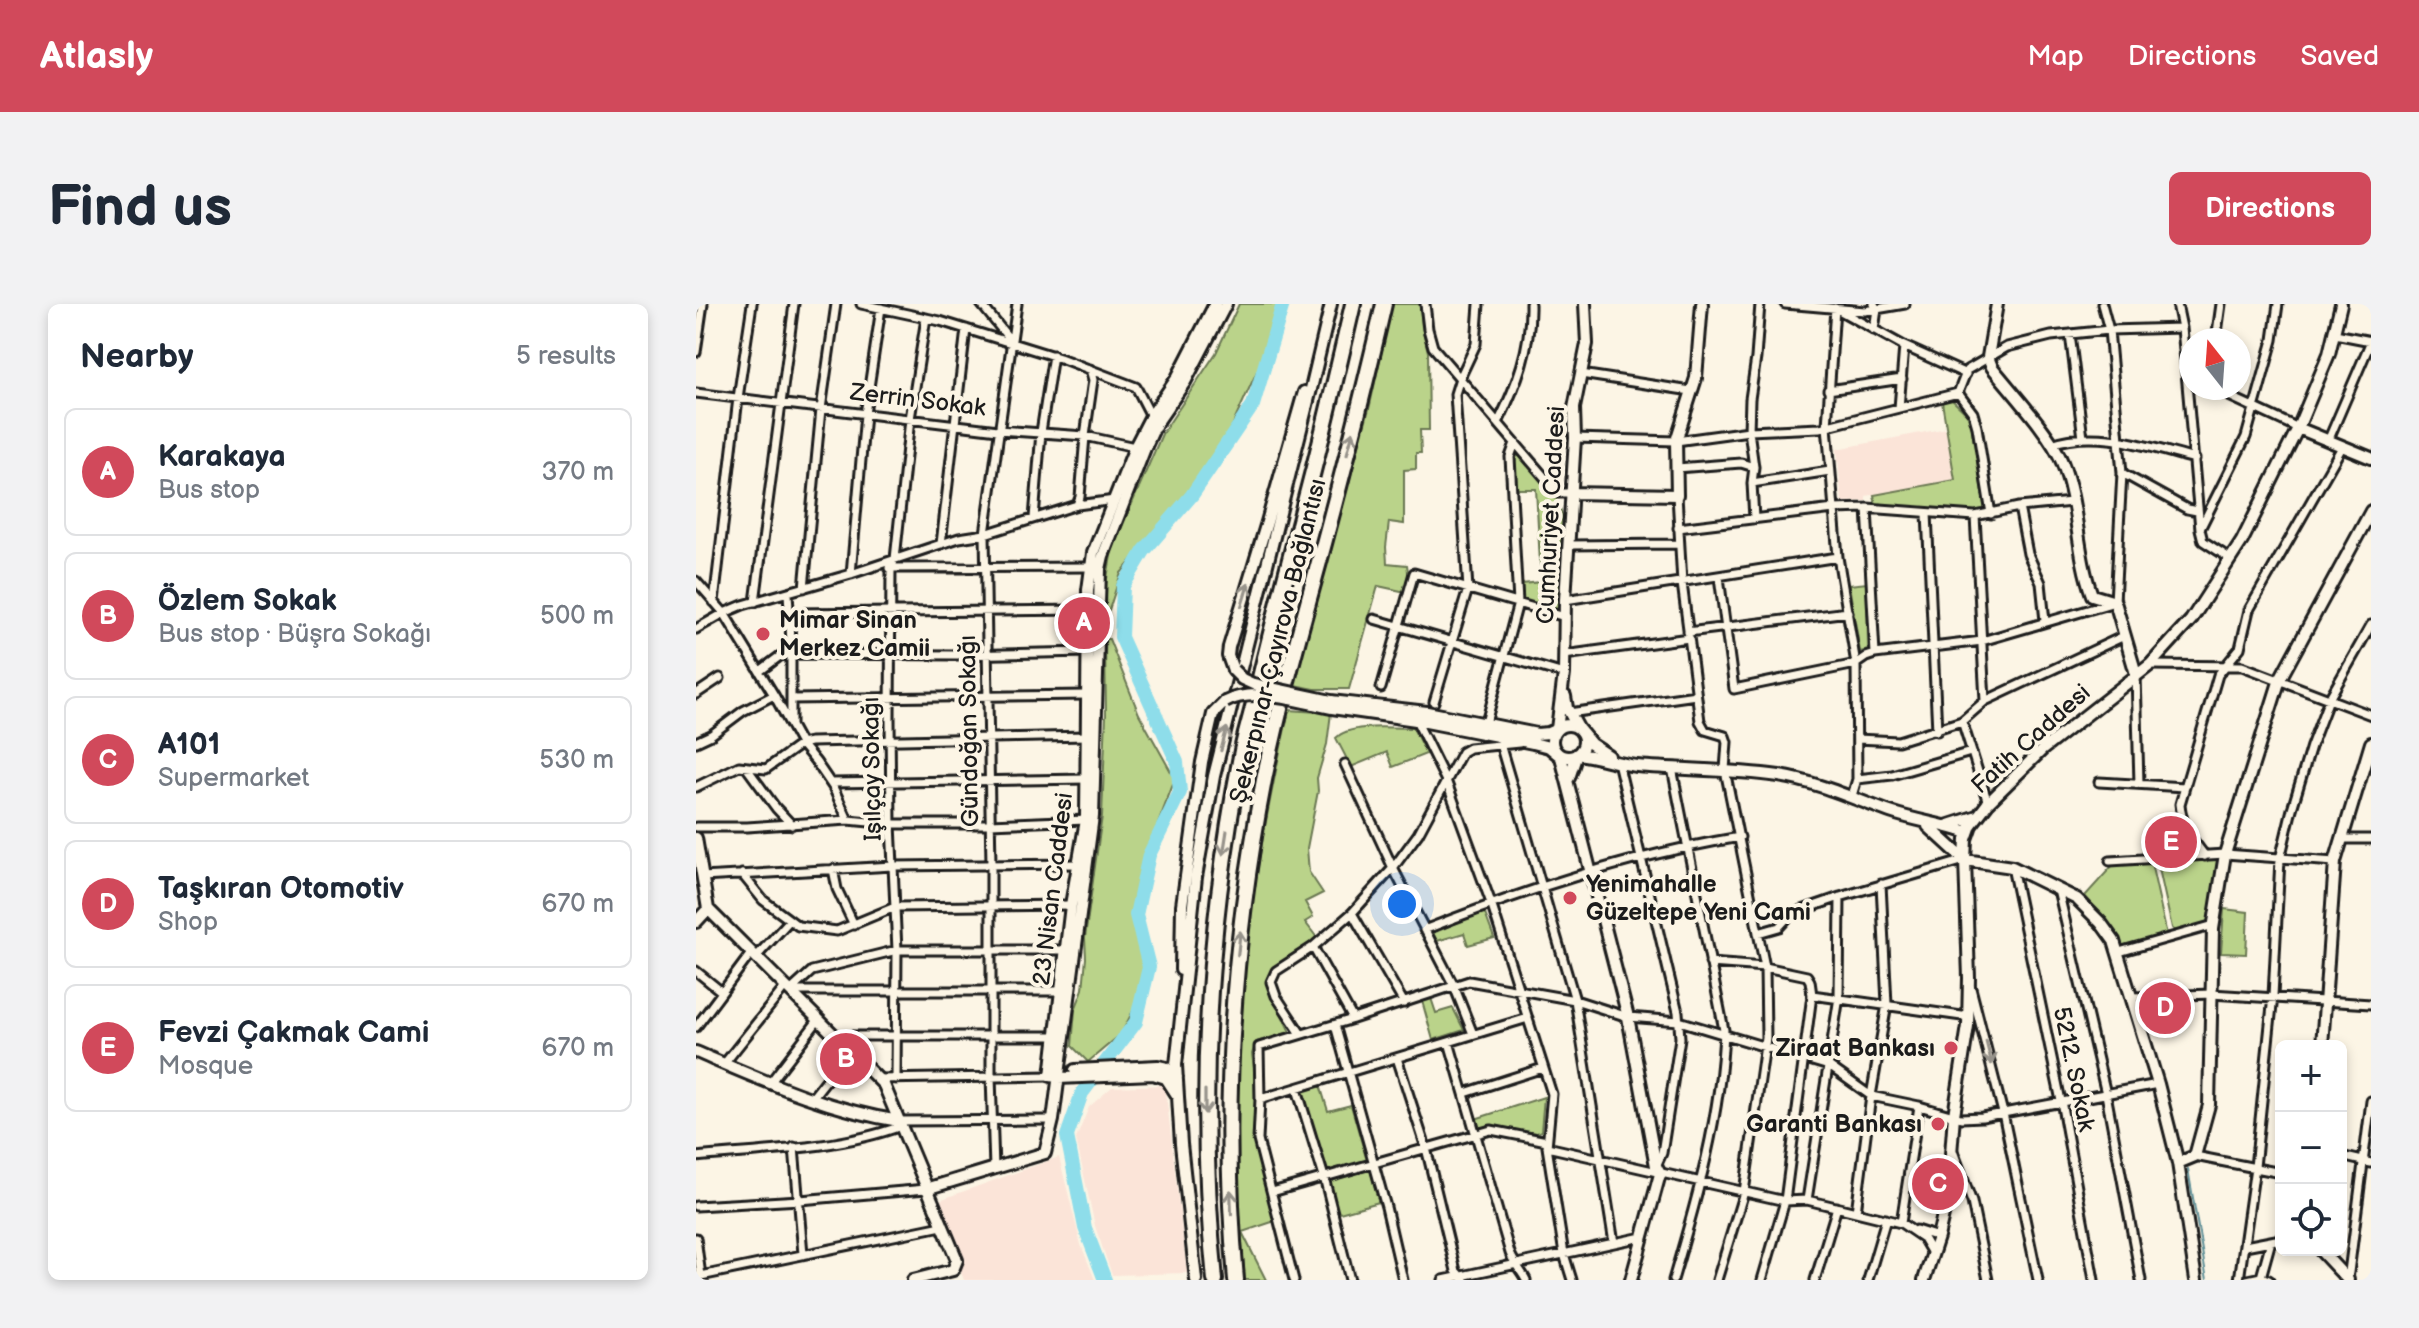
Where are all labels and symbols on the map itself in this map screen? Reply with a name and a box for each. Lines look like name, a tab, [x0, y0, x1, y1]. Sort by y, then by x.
north arrow	[2179, 328, 2251, 400]
street label: Zerrin Sokak	[848, 377, 988, 423]
street label: Cumhuriyet Caddesi	[1531, 405, 1571, 625]
one-way arrow	[1344, 431, 1359, 457]
street label: Şekerpınar-Çayırova Bağlantısı	[1224, 476, 1332, 806]
one-way arrow	[1238, 583, 1253, 608]
pin: A	[1058, 593, 1110, 653]
place label: Mimar Sinan Merkez Camii	[779, 606, 930, 663]
marker: Mimar Sinan Merkez Camii	[754, 625, 772, 643]
street label: Gündoğan Sokağı	[953, 635, 985, 827]
street label: Fatih Caddesi	[1966, 678, 2096, 800]
street label: Işılçay Sokağı	[856, 697, 888, 841]
one-way arrow	[1217, 726, 1232, 752]
street label: 23 Nisan Caddesi	[1027, 791, 1079, 987]
pin: E	[2145, 812, 2197, 872]
one-way arrow	[1217, 830, 1232, 855]
place label: Yenimahalle Güzeltepe Yeni Cami	[1586, 870, 1811, 927]
your location	[1382, 884, 1422, 924]
marker: Yenimahalle Güzeltepe Yeni Cami	[1561, 889, 1579, 907]
one-way arrow	[1232, 930, 1247, 956]
pin: D	[2139, 978, 2191, 1038]
street label: 5212. Sokak	[2047, 1004, 2101, 1134]
pin: B	[820, 1029, 872, 1089]
place label: Ziraat Bankası	[1776, 1034, 1935, 1063]
marker: Ziraat Bankası	[1942, 1039, 1960, 1057]
one-way arrow	[1982, 1040, 1997, 1066]
one-way arrow	[1198, 1088, 1213, 1115]
place label: Garanti Bankası	[1746, 1110, 1922, 1139]
marker: Garanti Bankası	[1929, 1115, 1947, 1133]
pin: C	[1912, 1154, 1964, 1214]
one-way arrow	[1224, 1189, 1239, 1216]

